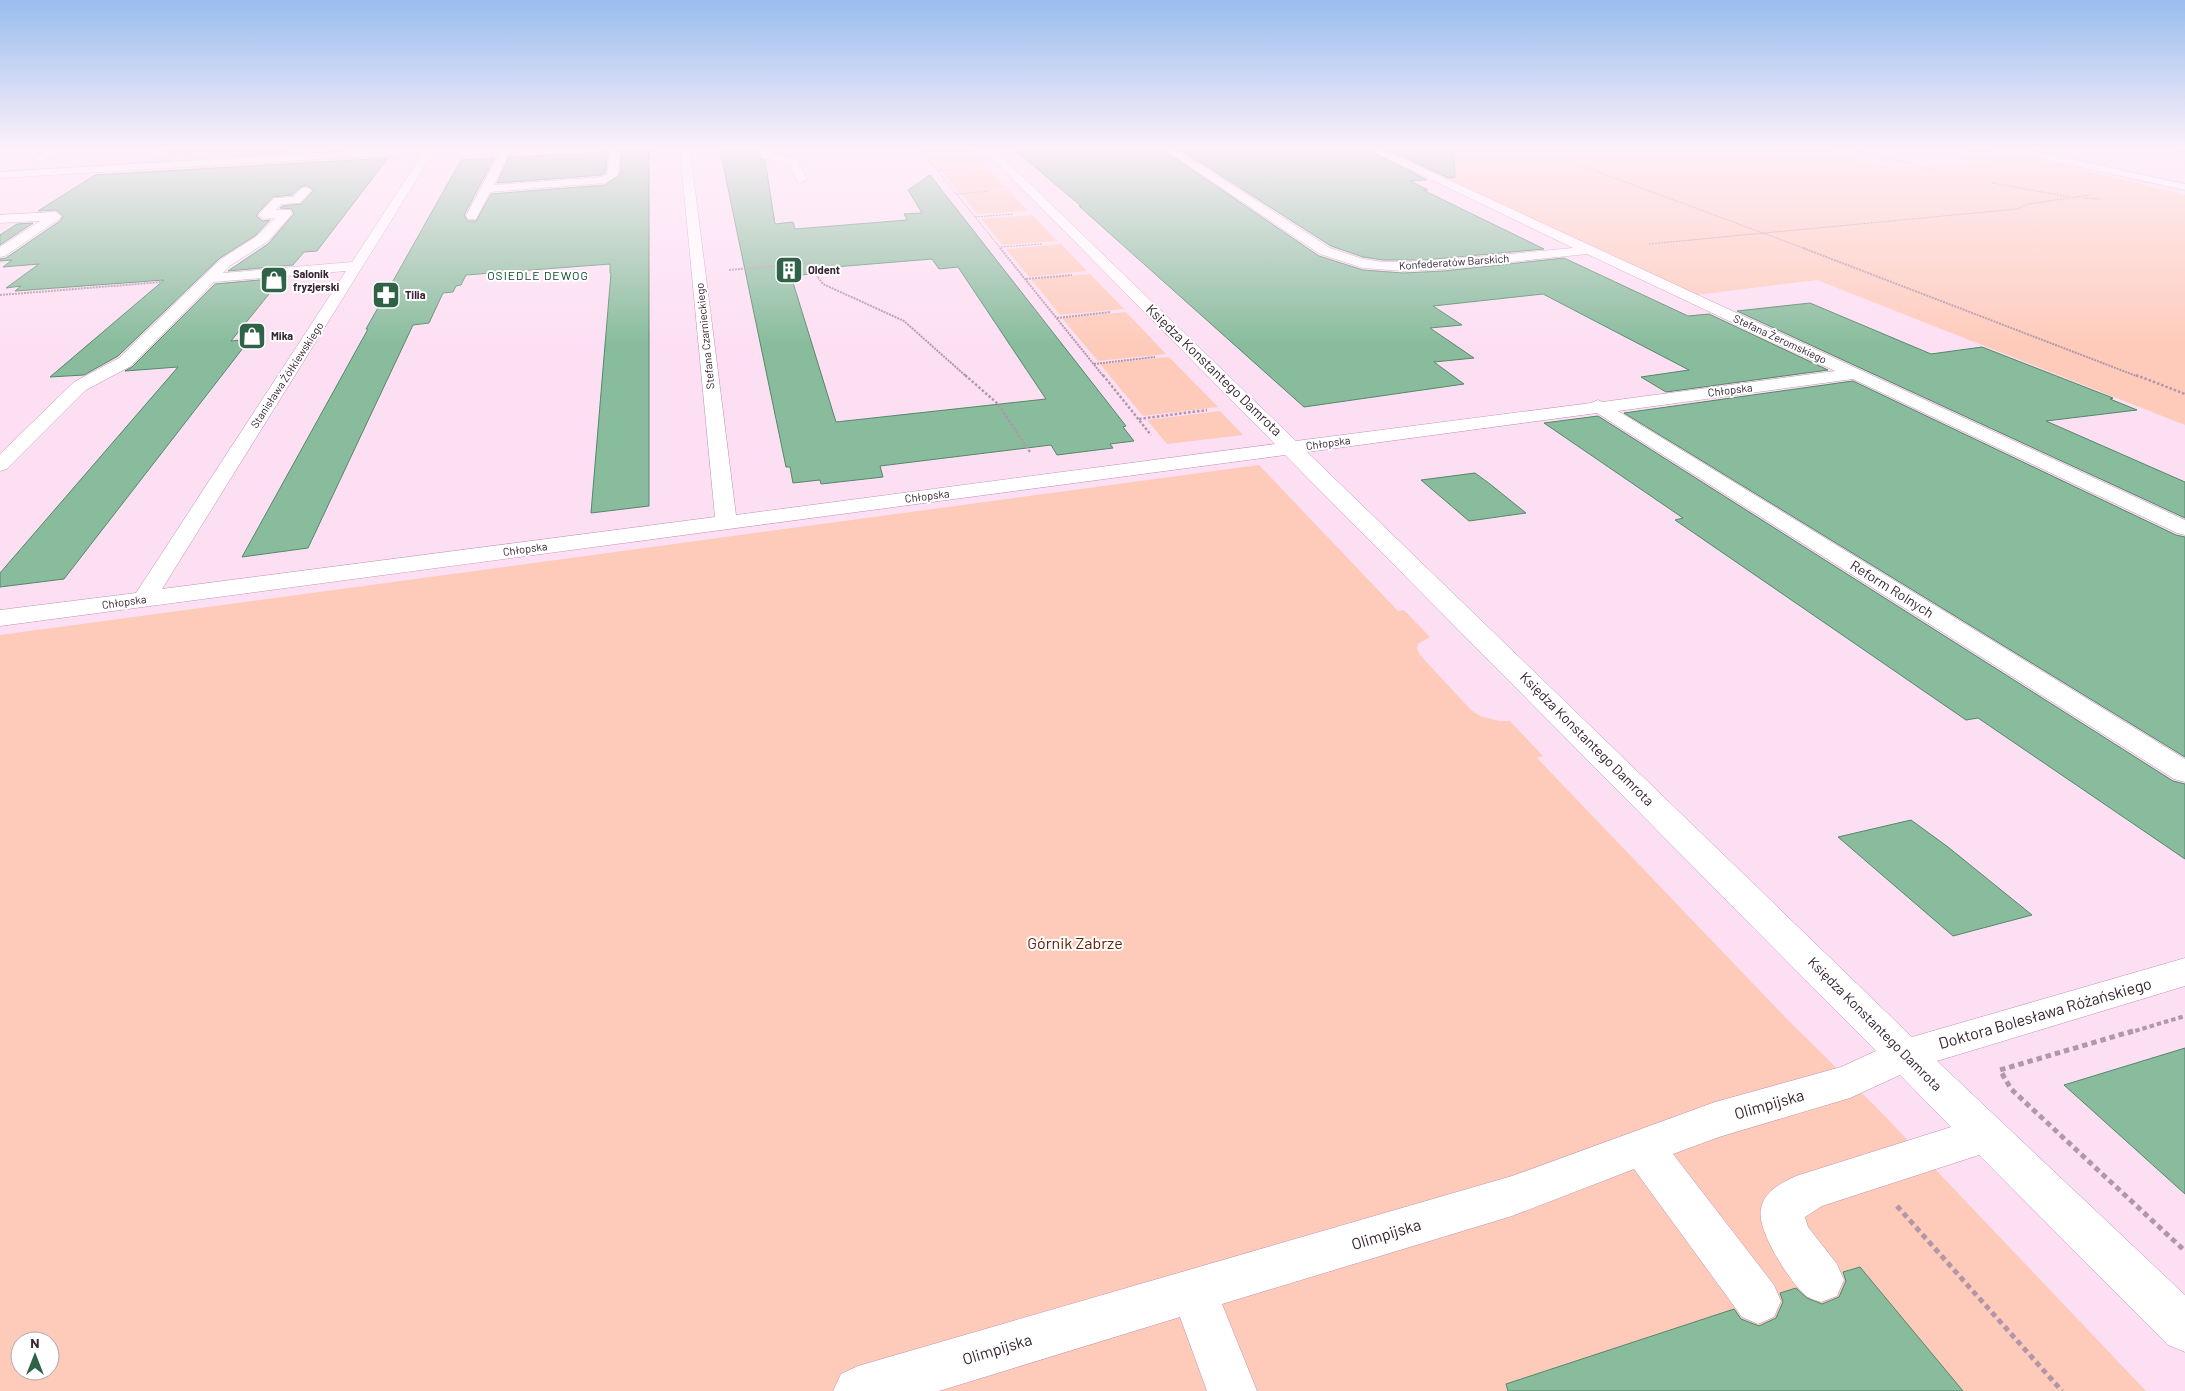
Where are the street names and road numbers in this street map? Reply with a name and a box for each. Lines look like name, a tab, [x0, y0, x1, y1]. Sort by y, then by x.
street label: Konfederatów Barskich	[1398, 251, 1510, 272]
street label: Stefana Czarnieckiego	[692, 282, 717, 390]
street label: Księdza Konstantego Damrota	[1143, 300, 1286, 439]
street label: Stefana Żeromskiego	[1731, 310, 1829, 366]
street label: Stanisława Żółkiewskiego	[247, 319, 326, 430]
street label: Chłopska	[1707, 380, 1753, 399]
street label: Chłopska	[1305, 433, 1351, 452]
street label: Chłopska	[904, 486, 950, 505]
street label: Chłopska	[502, 539, 548, 558]
street label: Reform Rolnych	[1847, 556, 1937, 621]
street label: Chłopska	[101, 592, 147, 611]
street label: Księdza Konstantego Damrota	[1517, 668, 1658, 809]
street label: Księdza Konstantego Damrota	[1805, 953, 1946, 1094]
street label: Doktora Bolesława Różańskiego	[1936, 973, 2154, 1052]
street label: Olimpijska	[1732, 1085, 1806, 1123]
street label: Olimpijska	[1349, 1214, 1423, 1253]
street label: Olimpijska	[960, 1329, 1034, 1368]

